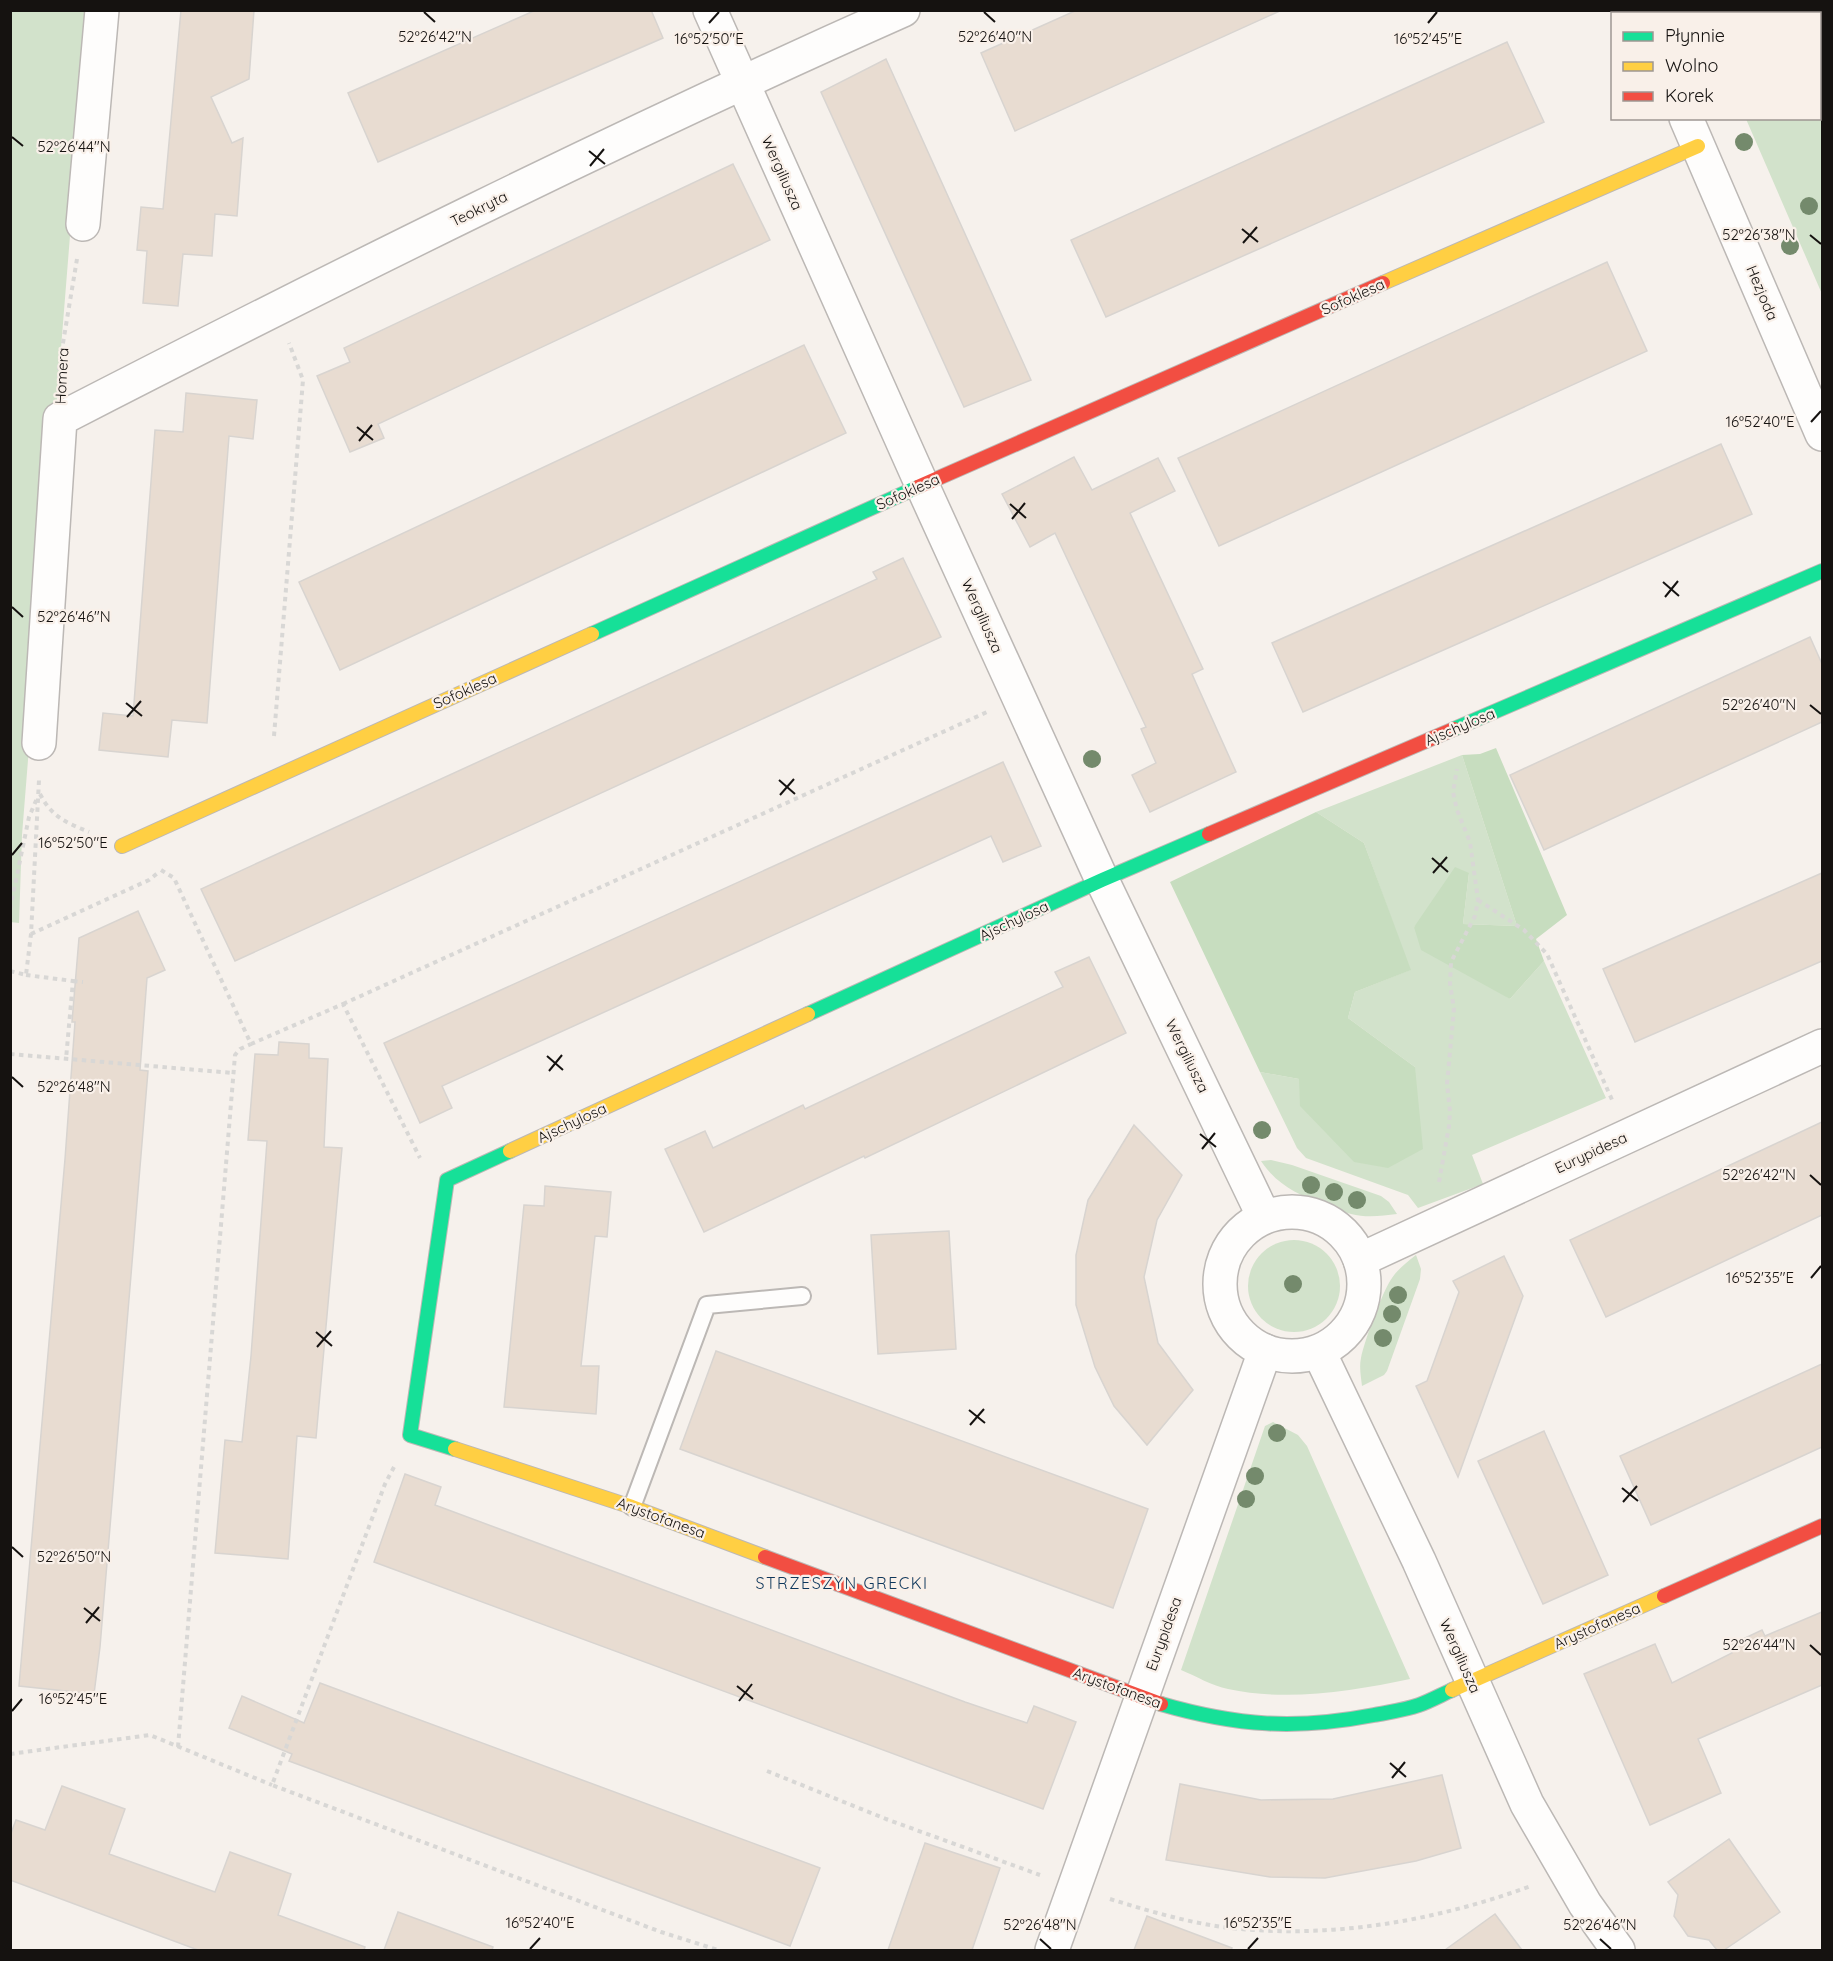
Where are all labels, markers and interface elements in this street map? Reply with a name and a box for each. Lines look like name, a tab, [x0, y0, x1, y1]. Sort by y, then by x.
legend	[1611, 12, 1821, 120]
text: Płynnie	[1665, 24, 1725, 47]
text: 52°26'42"N	[398, 27, 472, 46]
text: 52°26'40"N	[958, 27, 1032, 46]
text: 16°52'50"E	[674, 29, 744, 48]
text: 16°52'45"E	[1394, 29, 1462, 48]
text: Wolno	[1665, 54, 1718, 77]
text: Korek	[1665, 84, 1714, 107]
street label: Wergiliusza	[758, 133, 807, 213]
text: 52°26'44"N	[37, 137, 111, 156]
street label: Teokryta	[447, 187, 510, 231]
text: 52°26'38"N	[1722, 225, 1796, 244]
street label: Hezjoda	[1742, 263, 1782, 323]
street label: Sofoklesa	[1318, 274, 1387, 319]
street label: Homera	[51, 347, 72, 405]
text: 16°52'40"E	[1725, 412, 1795, 431]
street label: Sofoklesa	[873, 469, 942, 514]
street label: Wergiliusza	[958, 576, 1007, 656]
text: 52°26'46"N	[37, 607, 111, 626]
street label: Sofoklesa	[430, 668, 499, 713]
text: 52°26'40"N	[1722, 695, 1796, 714]
street label: Ajschylosa	[1422, 703, 1498, 750]
text: 16°52'50"E	[38, 833, 108, 852]
street label: Ajschylosa	[976, 896, 1051, 945]
street label: Wergiliusza	[1162, 1016, 1213, 1096]
text: 52°26'48"N	[37, 1077, 111, 1096]
street label: Ajschylosa	[534, 1098, 609, 1147]
street label: Eurypidesa	[1552, 1128, 1630, 1177]
text: 52°26'42"N	[1722, 1165, 1796, 1184]
text: 16°52'35"E	[1726, 1268, 1794, 1287]
street label: Arystofanesa	[614, 1493, 708, 1542]
text: 52°26'50"N	[37, 1547, 111, 1566]
district label: STRZESZYN GRECKI	[755, 1573, 929, 1593]
street label: Eurypidesa	[1141, 1594, 1186, 1673]
street label: Arystofanesa	[1551, 1598, 1643, 1653]
street label: Wergiliusza	[1436, 1616, 1485, 1696]
text: 52°26'44"N	[1722, 1635, 1796, 1654]
street label: Arystofanesa	[1070, 1663, 1164, 1712]
text: 16°52'45"E	[39, 1689, 107, 1708]
text: 16°52'40"E	[505, 1913, 575, 1932]
text: 16°52'35"E	[1224, 1913, 1292, 1932]
text: 52°26'48"N	[1003, 1915, 1077, 1934]
text: 52°26'46"N	[1563, 1915, 1637, 1934]

